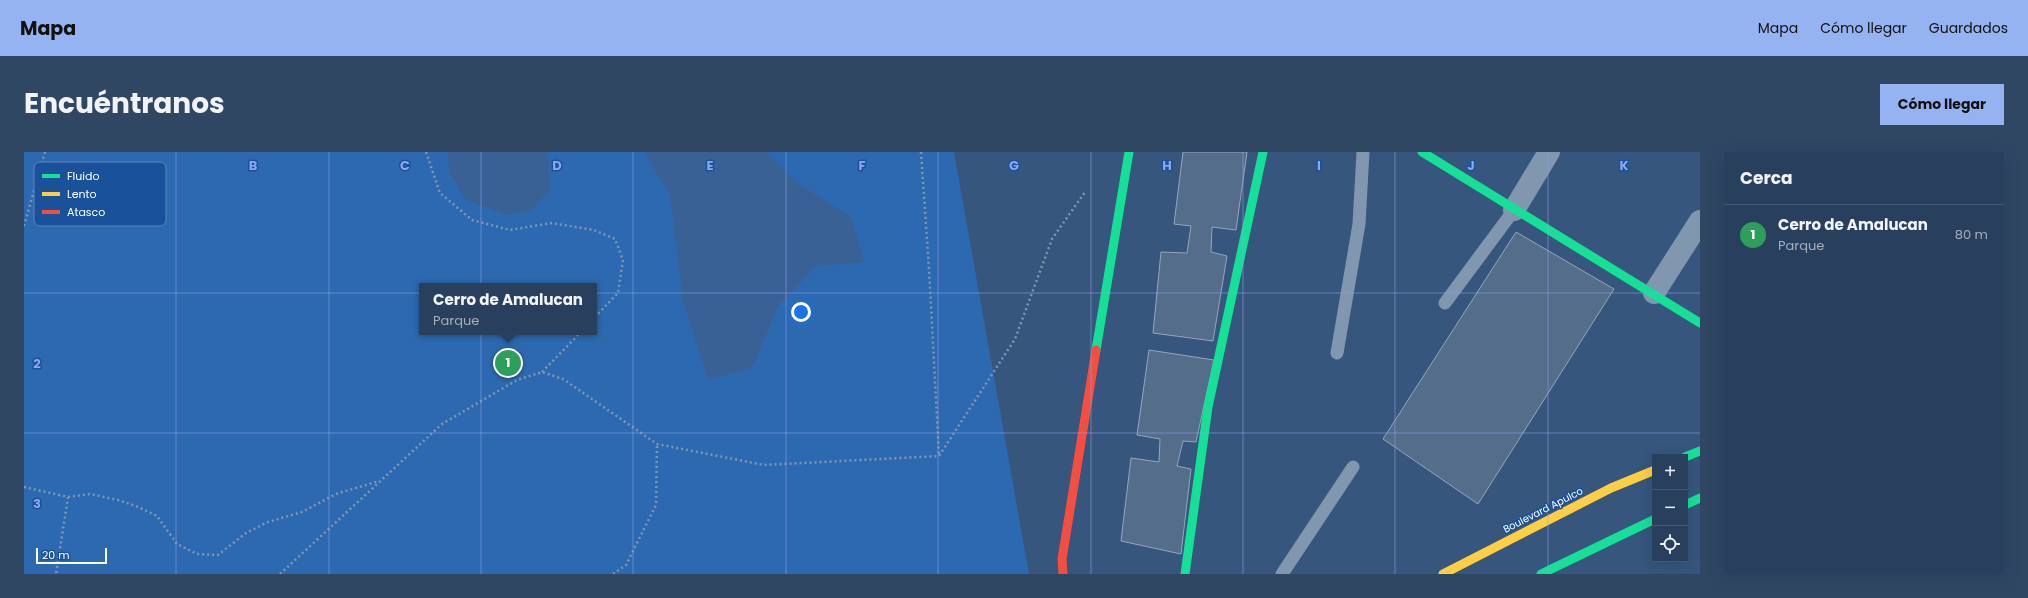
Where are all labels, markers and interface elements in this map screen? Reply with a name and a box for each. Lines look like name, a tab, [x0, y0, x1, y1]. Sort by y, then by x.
text: Mapa	[20, 15, 76, 42]
text: Mapa	[1758, 18, 1798, 38]
text: Cómo llegar	[1820, 18, 1907, 38]
text: Guardados	[1929, 18, 2008, 38]
text: Encuéntranos	[24, 84, 225, 123]
button: Cómo llegar	[1880, 84, 2004, 125]
text: B	[249, 156, 258, 175]
text: C	[400, 156, 410, 175]
text: D	[552, 156, 562, 175]
text: E	[706, 156, 714, 175]
text: F	[858, 156, 866, 175]
text: G	[1009, 156, 1019, 175]
text: H	[1162, 156, 1172, 175]
text: I	[1317, 156, 1321, 175]
text: J	[1467, 156, 1475, 175]
text: K	[1619, 156, 1629, 175]
legend	[34, 162, 166, 226]
text: Cerca	[1740, 166, 1793, 190]
text: Fluido	[67, 168, 99, 184]
text: Lento	[67, 186, 97, 202]
text: Atasco	[67, 204, 105, 220]
text: Cerro de Amalucan	[1778, 214, 1928, 235]
text: 1	[1751, 225, 1755, 244]
text: 80 m	[1955, 225, 1988, 244]
text: Parque	[1778, 236, 1824, 255]
popup	[419, 283, 597, 335]
text: Cerro de Amalucan	[433, 289, 583, 310]
your location	[791, 302, 811, 322]
text: Parque	[433, 311, 479, 330]
pin: 1	[495, 348, 521, 378]
text: 2	[33, 354, 41, 373]
map controls	[1652, 454, 1688, 562]
button: +	[1652, 454, 1688, 490]
street label: Boulevard Apulco	[1500, 483, 1586, 537]
button: −	[1652, 490, 1688, 526]
text: 3	[33, 494, 41, 513]
button: locate	[1652, 526, 1688, 562]
scale bar	[36, 546, 107, 565]
text: 20 m	[42, 547, 70, 563]

